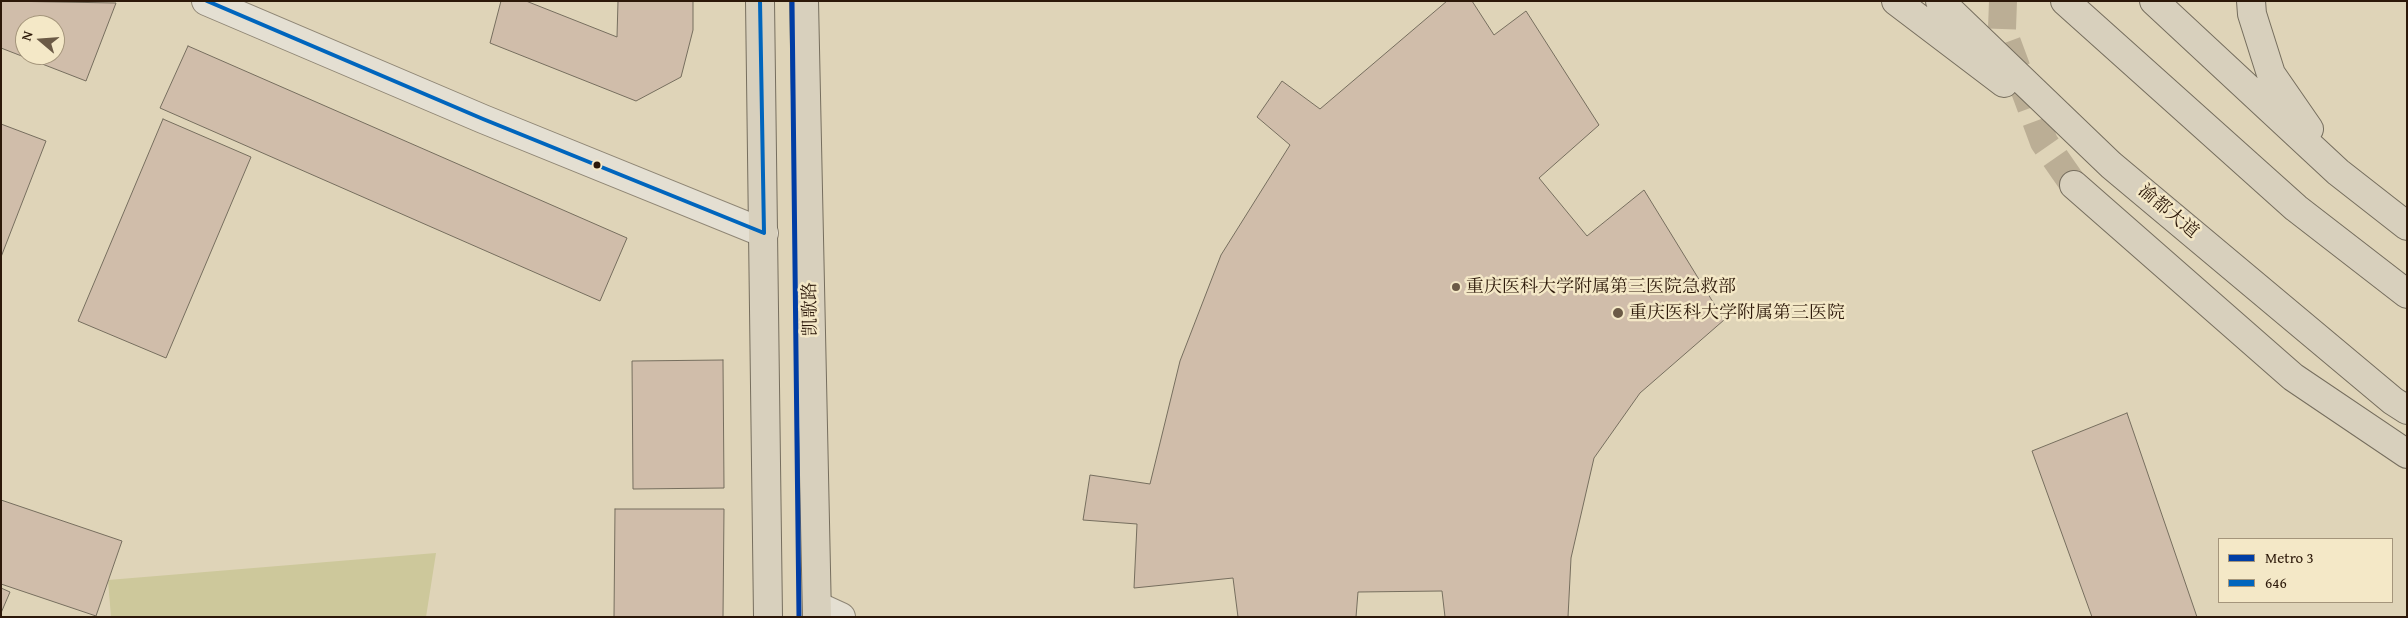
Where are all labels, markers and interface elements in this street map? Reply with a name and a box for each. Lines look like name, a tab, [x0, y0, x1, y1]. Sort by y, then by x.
north arrow	[15, 15, 65, 65]
text: N	[16, 28, 38, 43]
unlabelled marker	[592, 160, 602, 170]
street label: 渝都大道	[2133, 181, 2203, 243]
place label: 重庆医科大学附属第三医院急救部	[1466, 276, 1736, 298]
marker: 重庆医科大学附属第三医院急救部	[1450, 281, 1462, 293]
street label: 凯歌路	[800, 282, 822, 336]
place label: 重庆医科大学附属第三医院	[1629, 302, 1845, 324]
marker: 重庆医科大学附属第三医院	[1611, 306, 1625, 320]
legend	[2218, 538, 2393, 603]
text: Metro 3	[2265, 547, 2314, 568]
text: 646	[2265, 572, 2287, 593]

